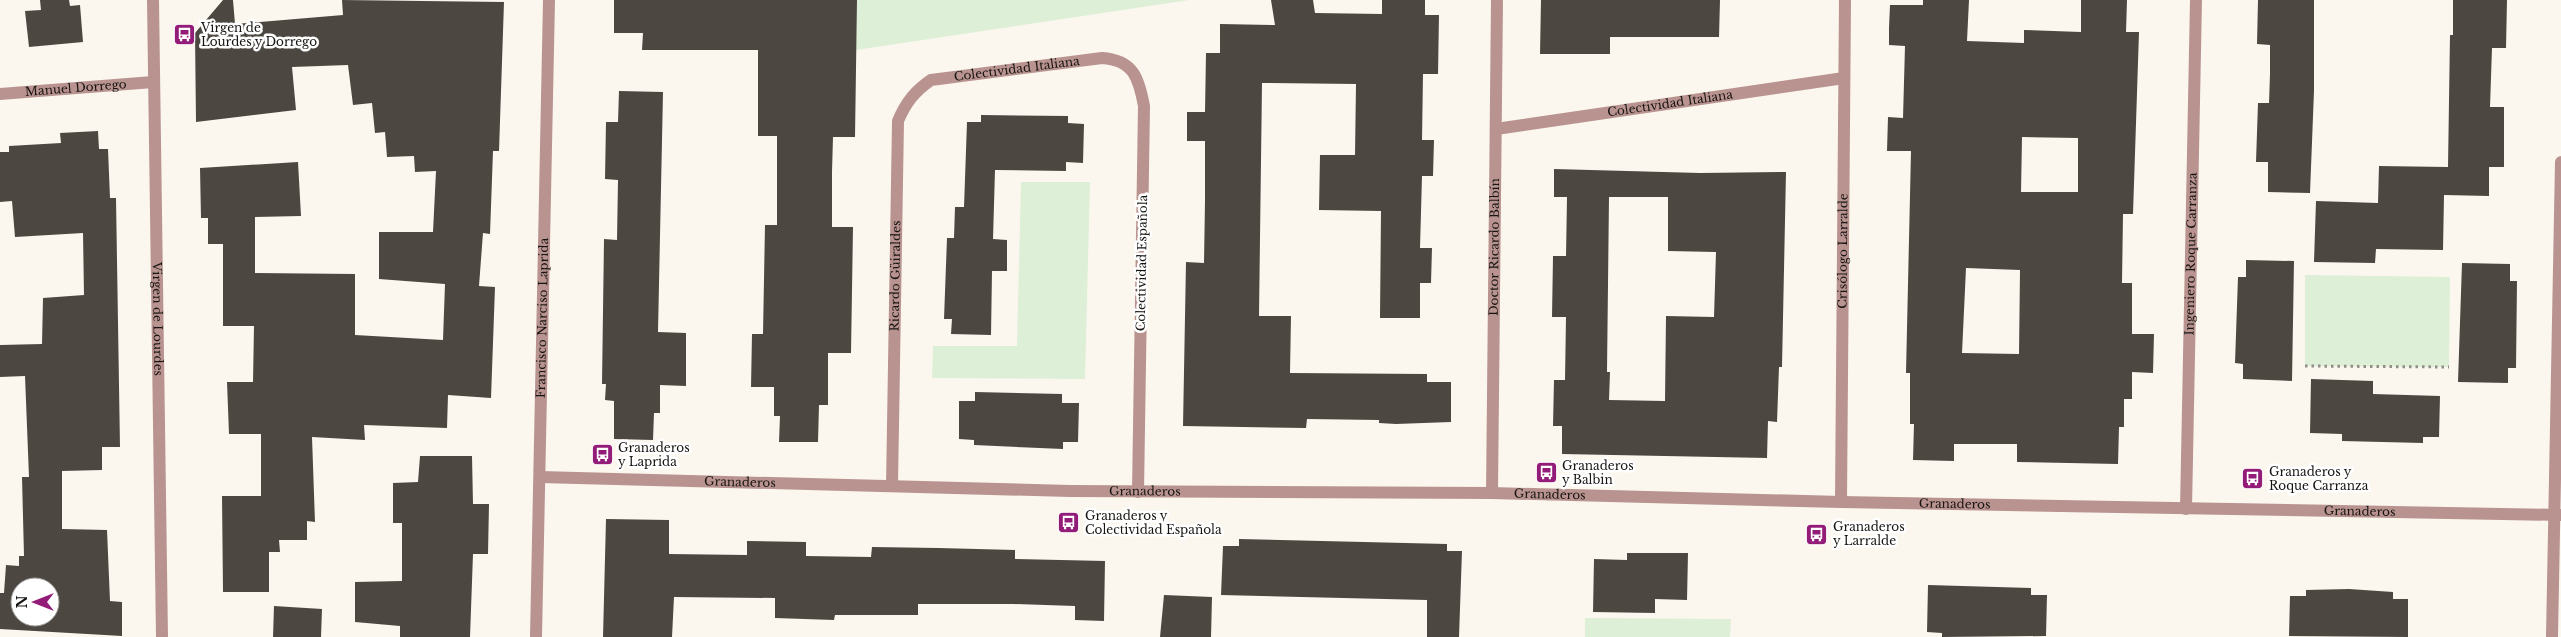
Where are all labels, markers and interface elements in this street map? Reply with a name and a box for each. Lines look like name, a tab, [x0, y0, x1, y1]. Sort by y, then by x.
place label: Virgen de Lourdes y Dorrego	[200, 20, 317, 49]
bus stop icon: Virgen de Lourdes y Dorrego	[173, 23, 197, 47]
street label: Colectividad Italiana	[953, 53, 1081, 84]
street label: Manuel Dorrego	[24, 76, 127, 99]
street label: Colectividad Italiana	[1606, 86, 1734, 120]
street label: Ingeniero Roque Carranza	[2181, 172, 2200, 336]
street label: Doctor Ricardo Balbín	[1486, 178, 1502, 316]
street label: Crisólogo Larralde	[1835, 193, 1850, 309]
street label: Colectividad Española	[1133, 194, 1150, 331]
street label: Ricardo Güiraldes	[887, 220, 903, 332]
street label: Francisco Narciso Laprida	[533, 237, 551, 398]
street label: Virgen de Lourdes	[150, 261, 166, 376]
place label: Granaderos y Laprida	[618, 440, 690, 469]
bus stop icon: Granaderos y Laprida	[590, 443, 614, 467]
place label: Granaderos y Balbin	[1562, 458, 1634, 487]
bus stop icon: Granaderos y Balbin	[1534, 461, 1558, 485]
place label: Granaderos y Roque Carranza	[2269, 464, 2369, 493]
bus stop icon: Granaderos y Roque Carranza	[2241, 467, 2265, 491]
street label: Granaderos	[704, 473, 776, 490]
street label: Granaderos	[1109, 483, 1181, 499]
street label: Granaderos	[1514, 486, 1586, 502]
street label: Granaderos	[1919, 495, 1991, 512]
street label: Granaderos	[2324, 503, 2396, 519]
place label: Granaderos y Colectividad Española	[1085, 508, 1222, 537]
bus stop icon: Granaderos y Colectividad Española	[1057, 511, 1081, 535]
place label: Granaderos y Larralde	[1833, 519, 1905, 548]
bus stop icon: Granaderos y Larralde	[1805, 522, 1829, 546]
north arrow	[10, 577, 60, 627]
text: N	[13, 595, 31, 609]

